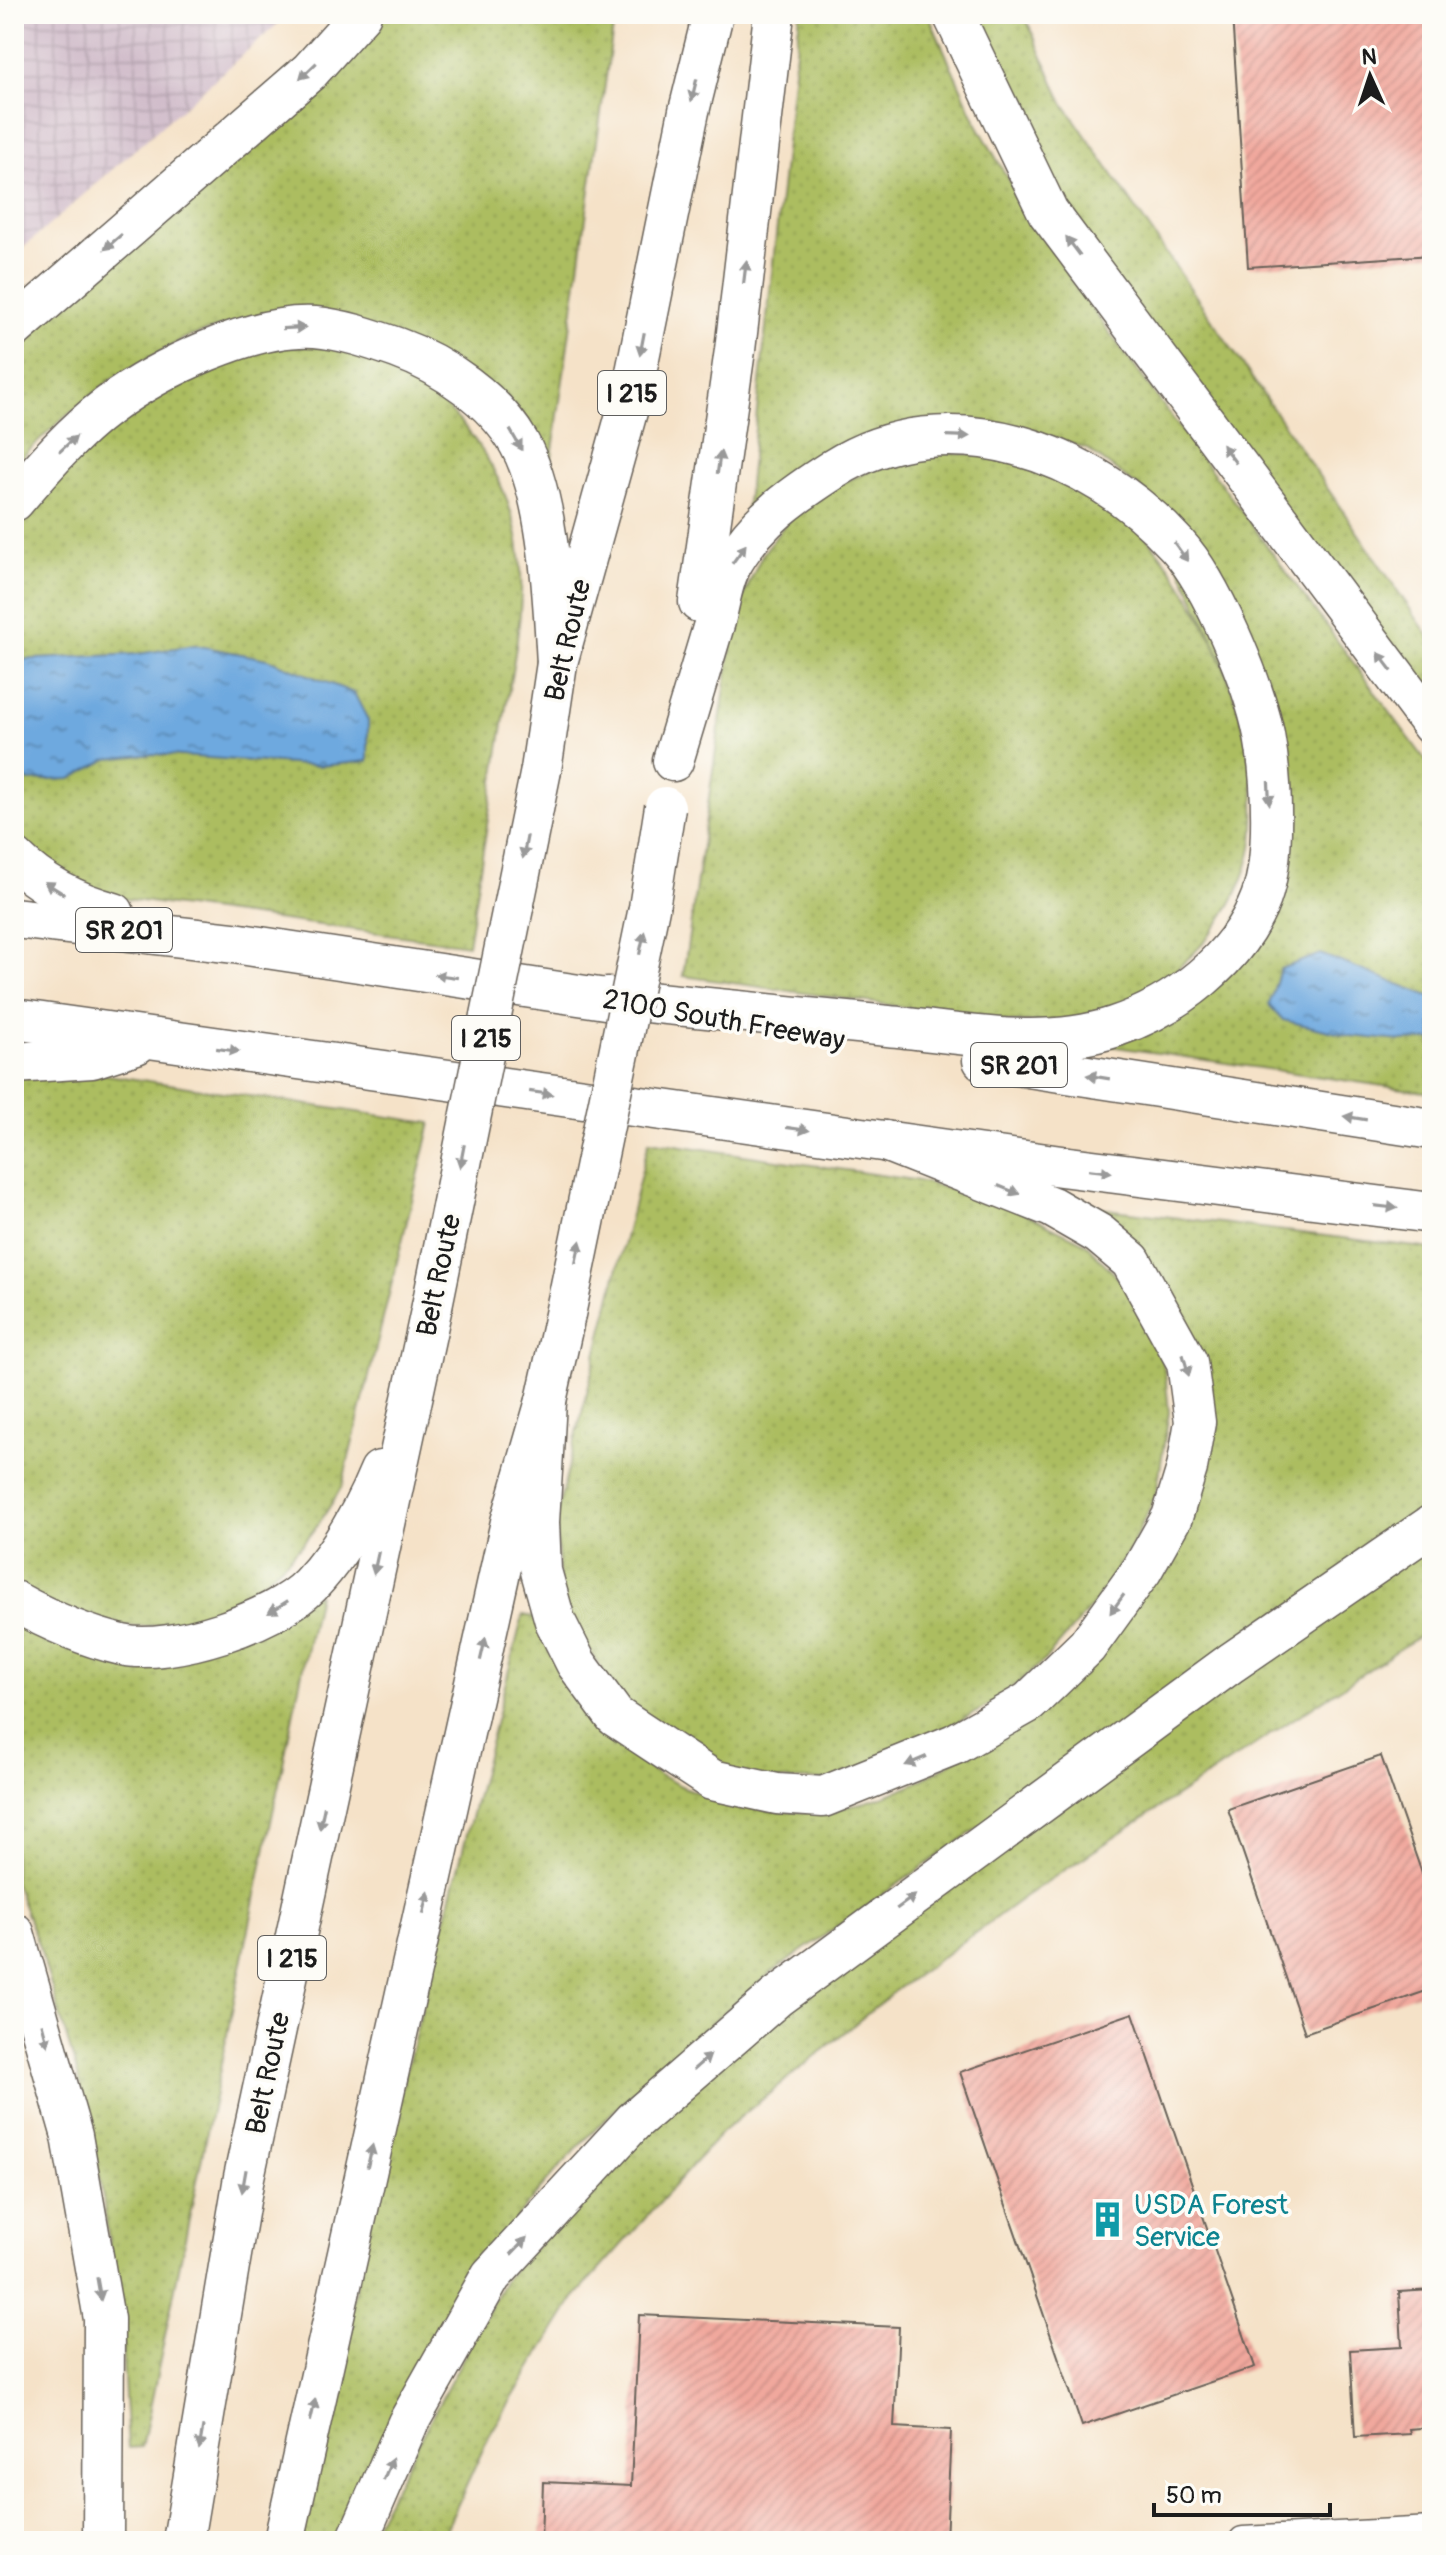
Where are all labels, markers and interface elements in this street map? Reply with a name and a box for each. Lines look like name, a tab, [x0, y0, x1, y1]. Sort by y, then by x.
north arrow	[1330, 36, 1410, 116]
text: N	[1361, 43, 1377, 71]
one-way arrow	[299, 61, 318, 80]
one-way arrow	[688, 77, 700, 102]
one-way arrow	[103, 233, 122, 251]
one-way arrow	[1066, 236, 1082, 257]
one-way arrow	[739, 259, 752, 284]
one-way arrow	[282, 321, 307, 334]
one-way arrow	[635, 332, 647, 357]
road number: I 215	[598, 371, 666, 415]
one-way arrow	[509, 429, 523, 451]
one-way arrow	[946, 430, 971, 443]
one-way arrow	[58, 436, 77, 454]
one-way arrow	[1222, 444, 1238, 465]
one-way arrow	[713, 449, 726, 474]
one-way arrow	[1173, 542, 1188, 563]
one-way arrow	[731, 543, 746, 564]
street label: Belt Route	[537, 576, 600, 705]
one-way arrow	[1378, 652, 1394, 673]
one-way arrow	[1262, 781, 1275, 806]
one-way arrow	[519, 834, 531, 859]
one-way arrow	[43, 881, 65, 895]
road number: SR 201	[76, 908, 172, 952]
one-way arrow	[636, 930, 649, 955]
one-way arrow	[433, 969, 458, 982]
street label: 2100 South Freeway	[600, 982, 847, 1059]
road number: I 215	[452, 1016, 520, 1060]
road number: SR 201	[971, 1043, 1067, 1087]
one-way arrow	[215, 1044, 240, 1057]
one-way arrow	[1085, 1070, 1110, 1083]
one-way arrow	[528, 1087, 553, 1100]
one-way arrow	[1342, 1111, 1367, 1124]
one-way arrow	[786, 1123, 811, 1136]
one-way arrow	[456, 1144, 468, 1169]
one-way arrow	[1088, 1165, 1113, 1178]
one-way arrow	[997, 1184, 1021, 1197]
one-way arrow	[1374, 1201, 1399, 1214]
street label: Belt Route	[409, 1211, 470, 1340]
one-way arrow	[572, 1240, 585, 1265]
one-way arrow	[1180, 1352, 1192, 1377]
one-way arrow	[369, 1551, 382, 1576]
one-way arrow	[1110, 1594, 1125, 1615]
one-way arrow	[267, 1599, 288, 1614]
one-way arrow	[477, 1636, 490, 1661]
one-way arrow	[904, 1754, 927, 1767]
one-way arrow	[315, 1805, 328, 1830]
one-way arrow	[420, 1890, 433, 1915]
one-way arrow	[896, 1895, 917, 1910]
road number: I 215	[258, 1936, 326, 1980]
street label: Belt Route	[238, 2009, 299, 2138]
one-way arrow	[39, 2022, 51, 2047]
one-way arrow	[692, 2054, 712, 2071]
one-way arrow	[364, 2144, 377, 2169]
one-way arrow	[237, 2169, 249, 2194]
place label: USDA Forest Service	[1134, 2188, 1289, 2255]
building icon: USDA Forest Service	[1089, 2201, 1127, 2239]
one-way arrow	[509, 2237, 527, 2256]
one-way arrow	[93, 2277, 105, 2302]
one-way arrow	[307, 2398, 320, 2423]
one-way arrow	[194, 2426, 206, 2451]
one-way arrow	[381, 2457, 394, 2481]
scale bar	[1154, 2467, 1330, 2517]
text: 50 m	[1166, 2481, 1222, 2510]

